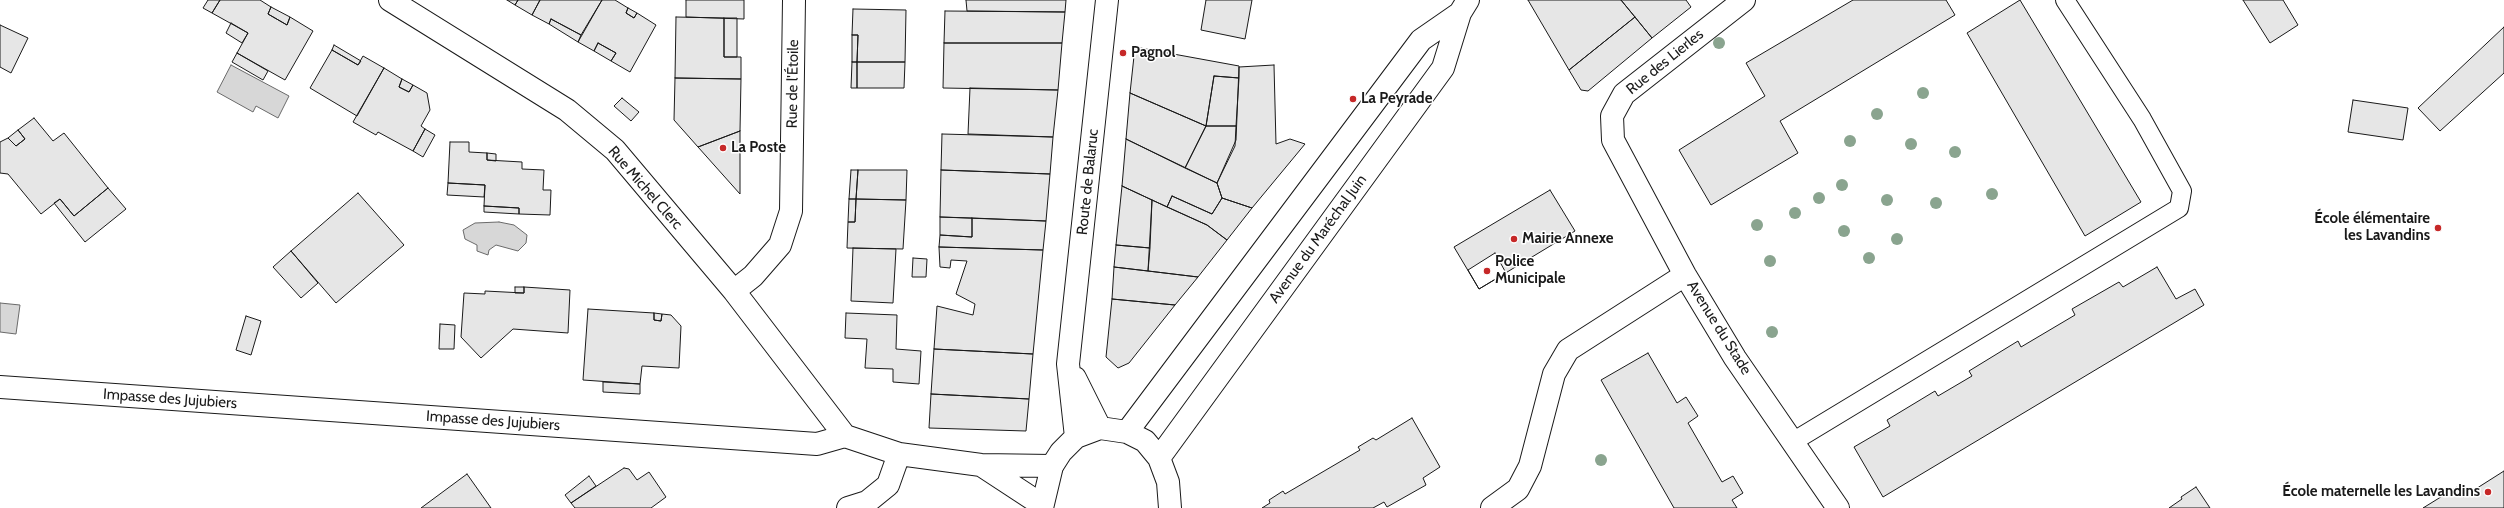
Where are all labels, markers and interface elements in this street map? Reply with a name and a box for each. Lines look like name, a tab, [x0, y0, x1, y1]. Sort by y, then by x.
street label: Rue des Lierles	[1623, 25, 1707, 99]
street label: Rue de l'Étoile	[783, 39, 803, 129]
place label: Pagnol	[1131, 44, 1176, 62]
marker: Pagnol	[1118, 48, 1128, 58]
place label: La Peyrade	[1361, 90, 1432, 108]
marker: La Peyrade	[1348, 94, 1358, 104]
street label: Route de Balaruc	[1073, 128, 1103, 236]
place label: La Poste	[731, 139, 786, 157]
street label: Rue Michel Clerc	[604, 143, 686, 233]
marker: La Poste	[718, 143, 728, 153]
street label: Avenue du Maréchal Juin	[1265, 171, 1371, 307]
place label: École élémentaire les Lavandins	[2314, 210, 2430, 245]
marker: École élémentaire les Lavandins	[2433, 223, 2443, 233]
place label: Mairie Annexe	[1522, 230, 1614, 248]
marker: Mairie Annexe	[1509, 234, 1519, 244]
place label: Police Municipale	[1495, 253, 1566, 288]
marker: Police Municipale	[1482, 266, 1492, 276]
street label: Avenue du Stade	[1683, 278, 1755, 378]
street label: Impasse des Jujubiers	[102, 385, 238, 413]
street label: Impasse des Jujubiers	[425, 407, 561, 435]
place label: École maternelle les Lavandins	[2282, 483, 2480, 501]
marker: École maternelle les Lavandins	[2483, 487, 2493, 497]

